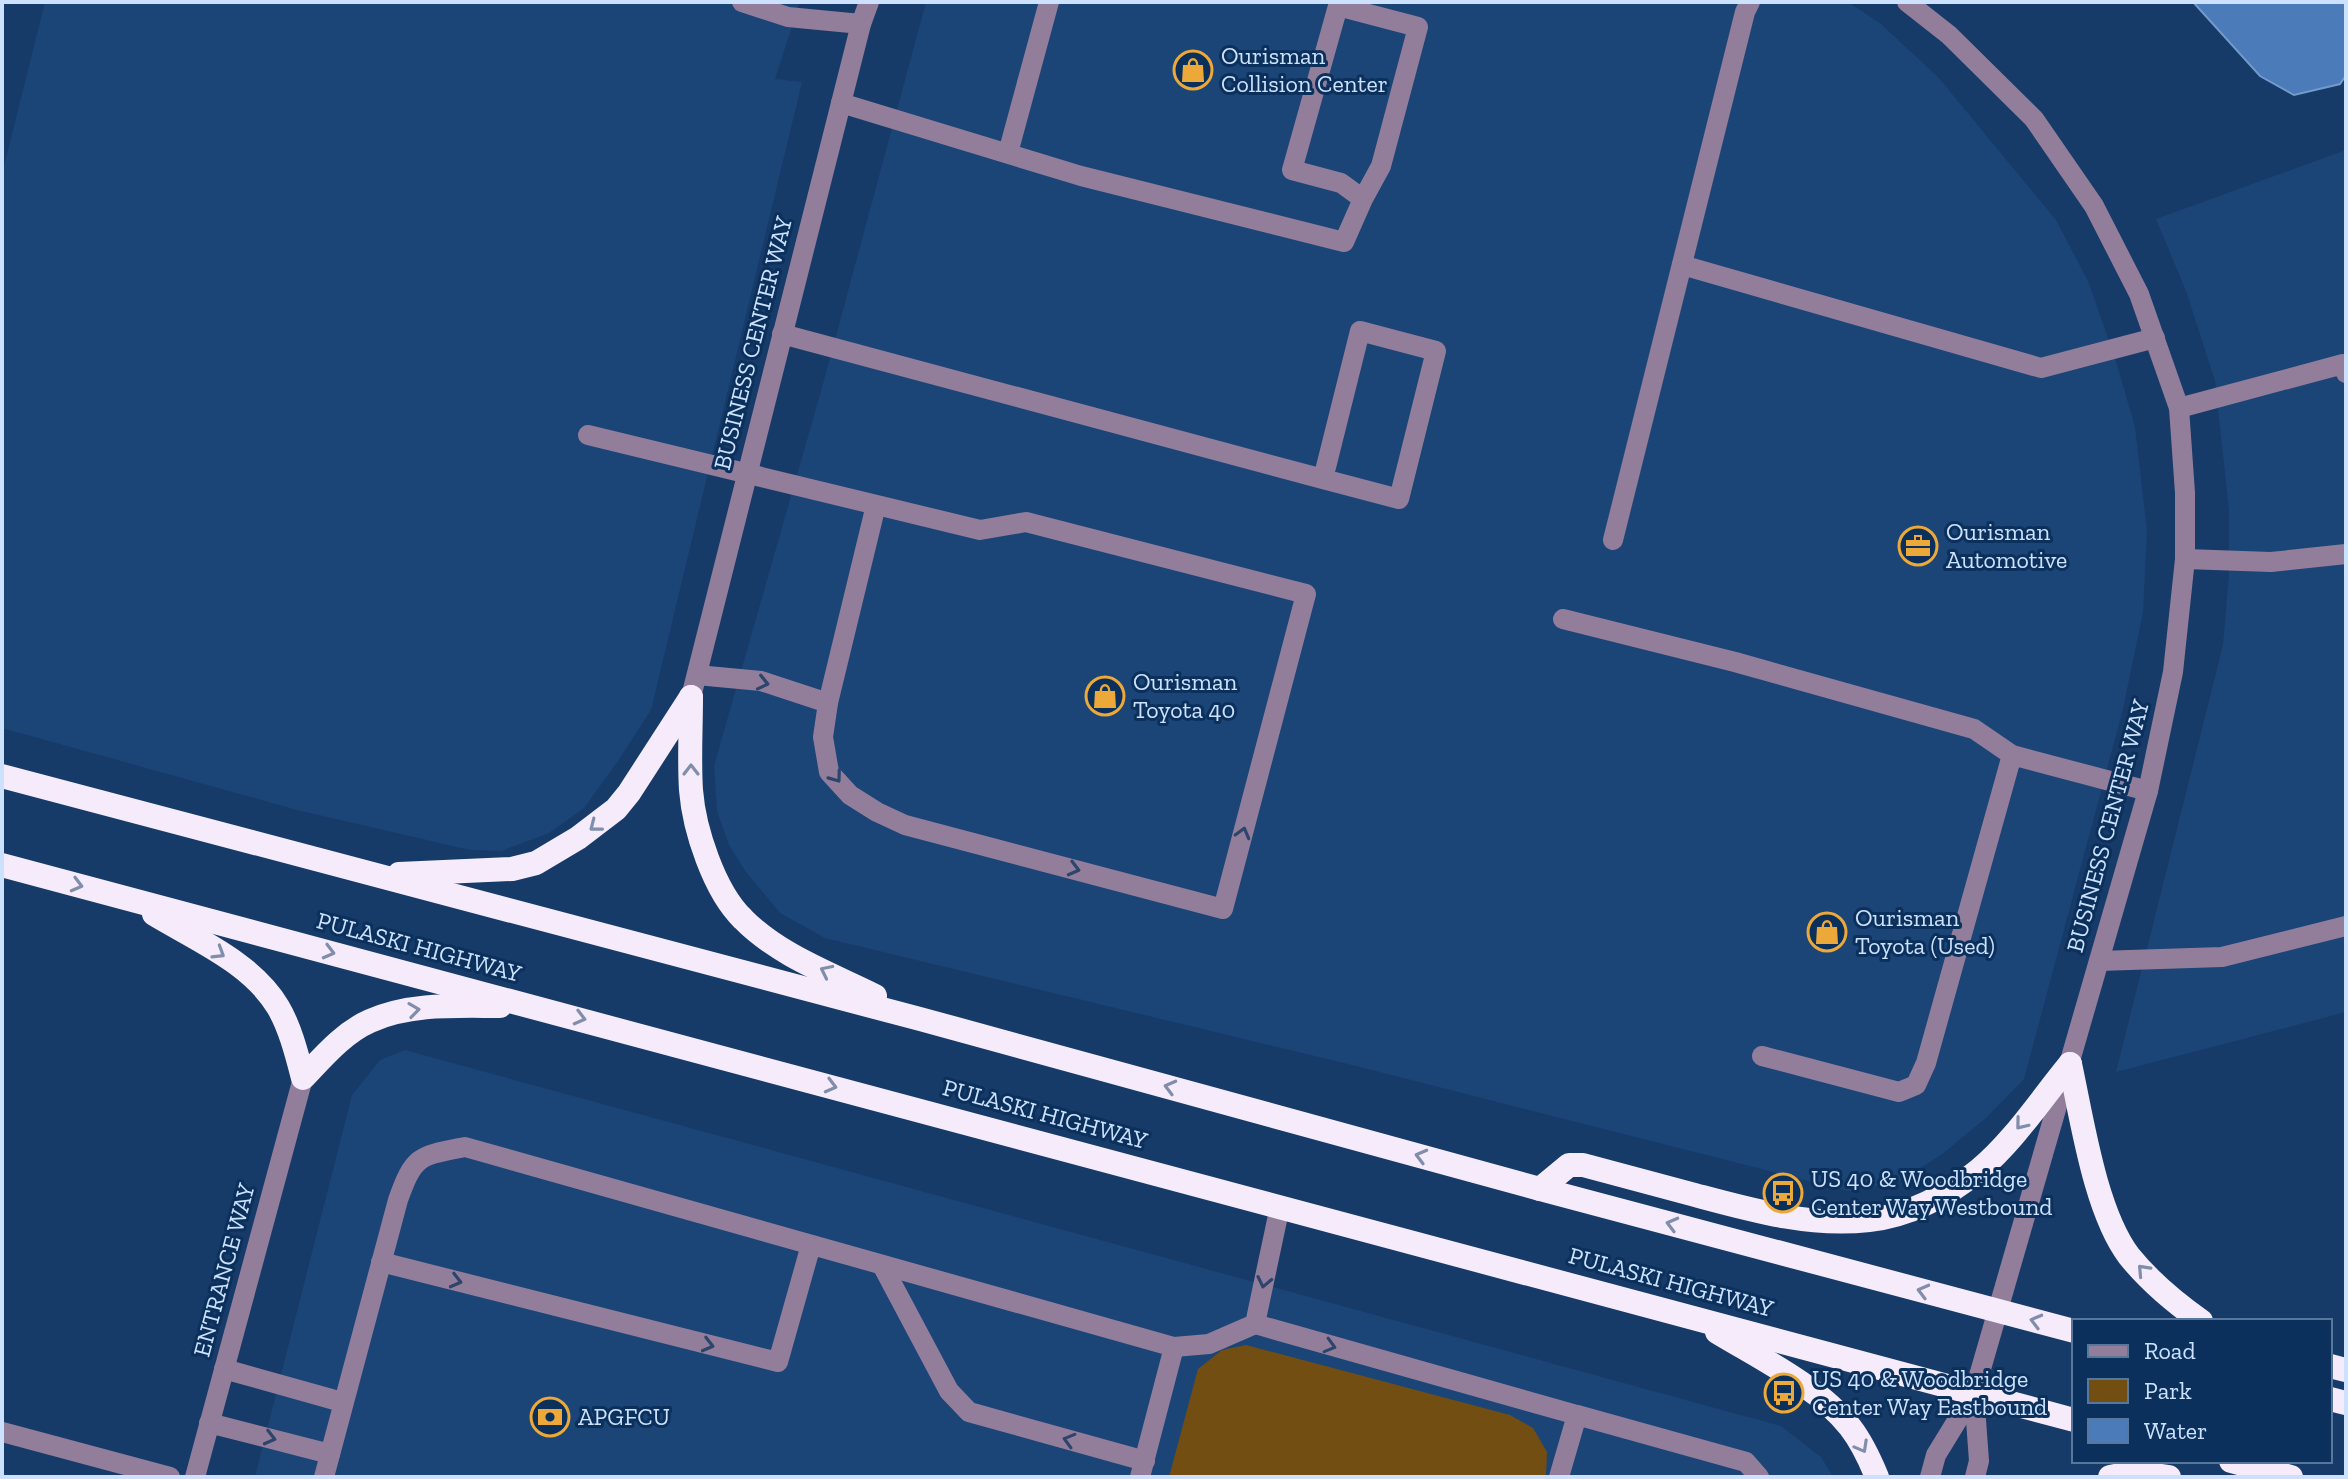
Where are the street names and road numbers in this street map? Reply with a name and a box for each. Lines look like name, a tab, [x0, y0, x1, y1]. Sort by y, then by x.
street label: BUSINESS CENTER WAY	[707, 213, 798, 473]
street label: BUSINESS CENTER WAY	[2060, 696, 2155, 955]
street label: PULASKI HIGHWAY	[314, 905, 525, 988]
street label: PULASKI HIGHWAY	[940, 1072, 1151, 1155]
street label: ENTRANCE WAY	[186, 1180, 261, 1360]
street label: PULASKI HIGHWAY	[1566, 1240, 1777, 1323]

